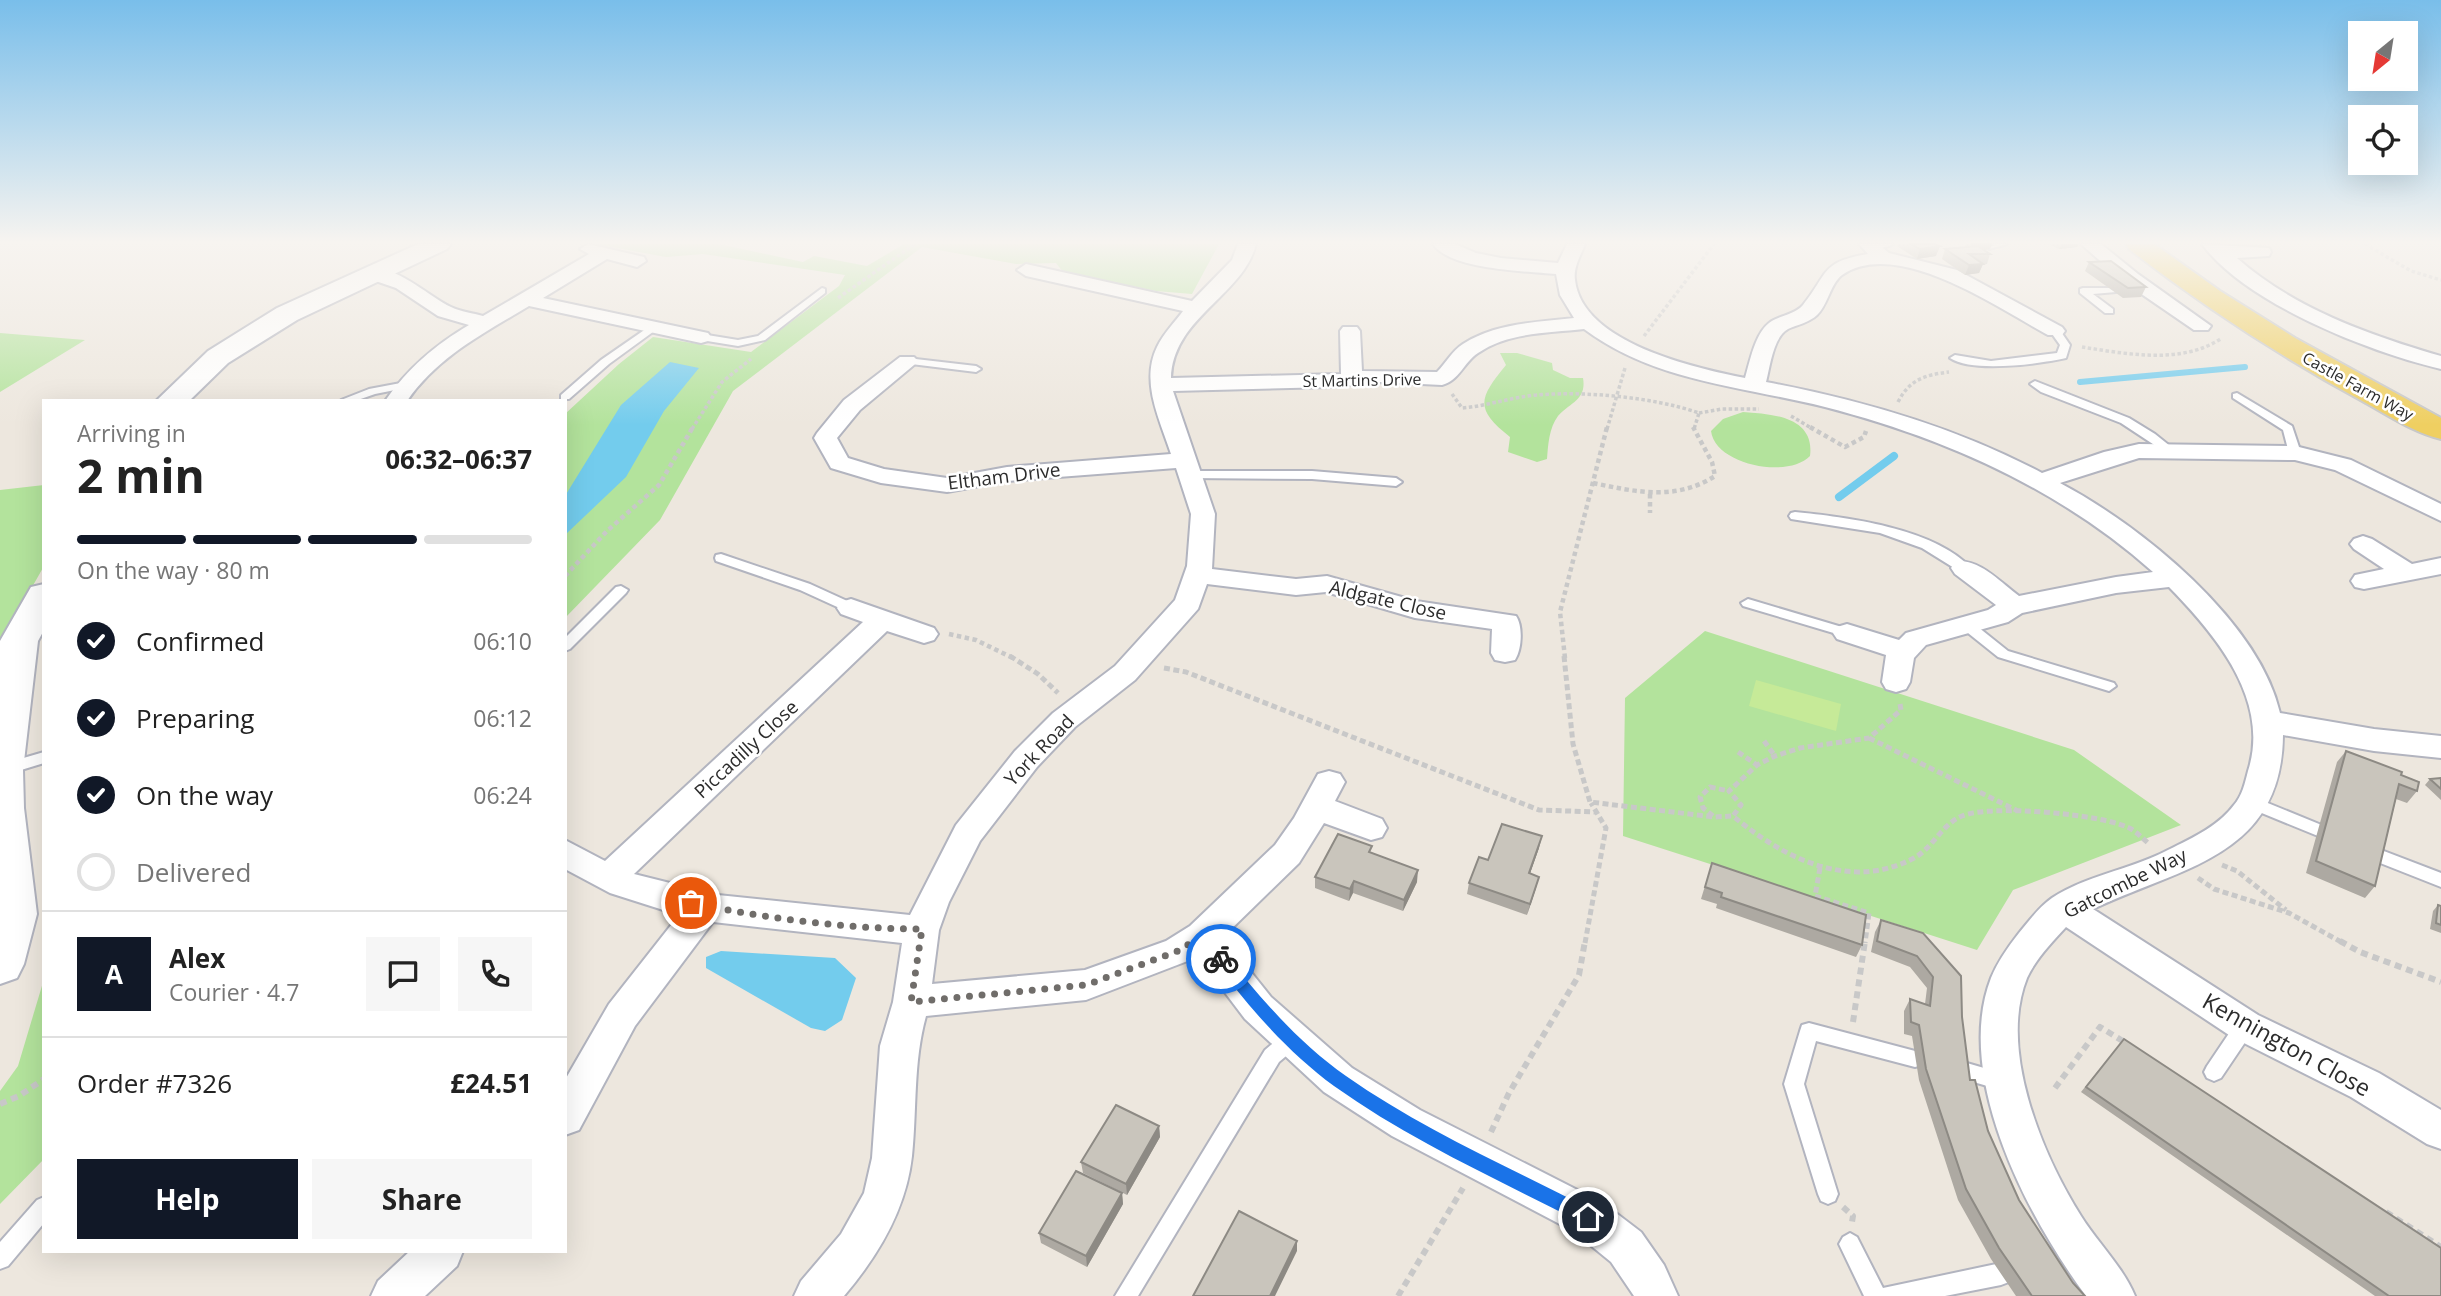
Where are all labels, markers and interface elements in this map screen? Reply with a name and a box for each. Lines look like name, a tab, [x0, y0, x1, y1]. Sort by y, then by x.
north arrow	[2348, 21, 2418, 91]
map controls	[2348, 21, 2418, 175]
button: locate	[2348, 105, 2418, 175]
street label: Castle Farm Way	[2299, 346, 2418, 426]
street label: St Martins Drive	[1302, 368, 1422, 392]
text: Arriving in	[77, 417, 186, 449]
text: 06:32–06:37	[385, 441, 532, 477]
text: 2 min	[77, 444, 205, 506]
street label: Eltham Drive	[946, 456, 1062, 496]
text: On the way · 80 m	[77, 554, 270, 586]
street label: Aldgate Close	[1327, 574, 1449, 626]
icon: check	[77, 622, 115, 660]
text: Confirmed	[136, 623, 264, 659]
text: 06:10	[473, 625, 532, 657]
street label: Piccadilly Close	[688, 694, 804, 804]
icon: check	[77, 699, 115, 737]
text: Preparing	[136, 700, 254, 736]
text: 06:12	[473, 702, 532, 734]
street label: York Road	[998, 709, 1080, 791]
icon: check	[77, 776, 115, 814]
text: On the way	[136, 777, 273, 813]
text: 06:24	[473, 779, 532, 811]
street label: Gatcombe Way	[2059, 842, 2191, 924]
text: Delivered	[136, 854, 251, 890]
pin	[661, 873, 721, 933]
icon: bag	[672, 884, 710, 922]
courier	[1186, 924, 1256, 994]
button: chat	[366, 937, 440, 1011]
button: phone	[458, 937, 532, 1011]
text: Alex	[169, 940, 225, 976]
icon: bike	[1202, 940, 1240, 978]
text: A	[105, 956, 123, 992]
text: Courier · 4.7	[169, 976, 299, 1008]
street label: Kennington Close	[2197, 984, 2377, 1104]
text: Order #7326	[77, 1065, 232, 1101]
text: £24.51	[450, 1065, 532, 1101]
button: Help	[77, 1159, 298, 1239]
button: Share	[312, 1159, 532, 1239]
pin	[1558, 1187, 1618, 1247]
icon: home	[1569, 1198, 1607, 1236]

